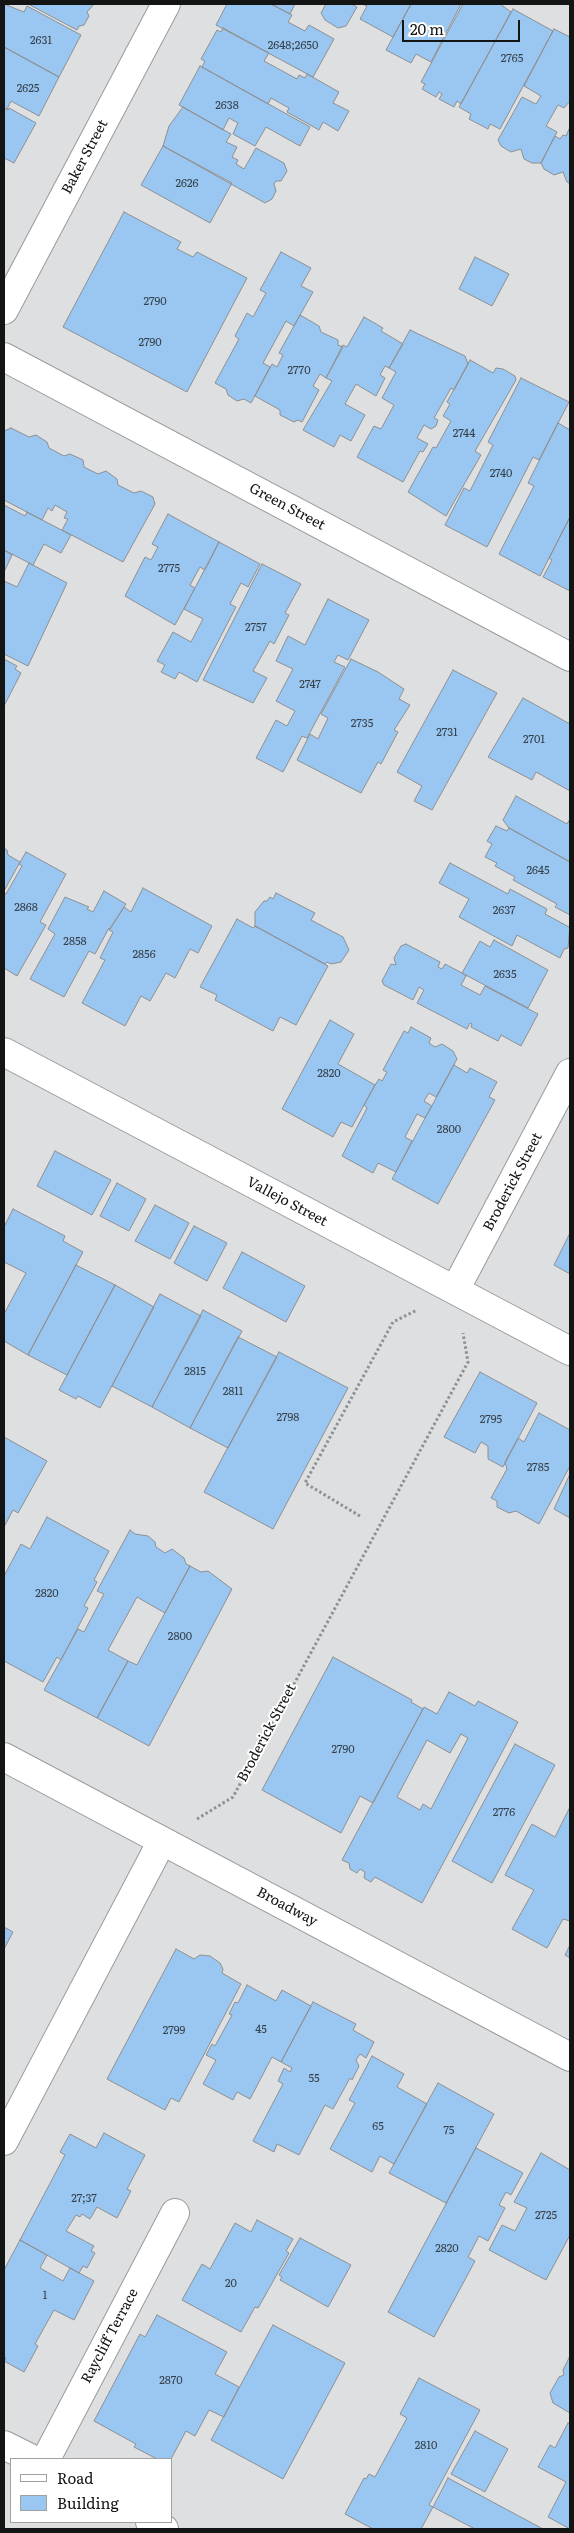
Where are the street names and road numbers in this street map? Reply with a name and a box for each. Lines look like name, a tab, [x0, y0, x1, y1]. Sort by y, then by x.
street label: Baker Street	[58, 117, 112, 197]
street label: Green Street	[246, 480, 328, 534]
street label: Broderick Street	[480, 1130, 546, 1234]
street label: Vallejo Street	[244, 1174, 330, 1230]
street label: Broderick Street	[234, 1681, 300, 1785]
street label: Broadway	[254, 1884, 320, 1930]
street label: Raycliff Terrace	[78, 2286, 142, 2386]

